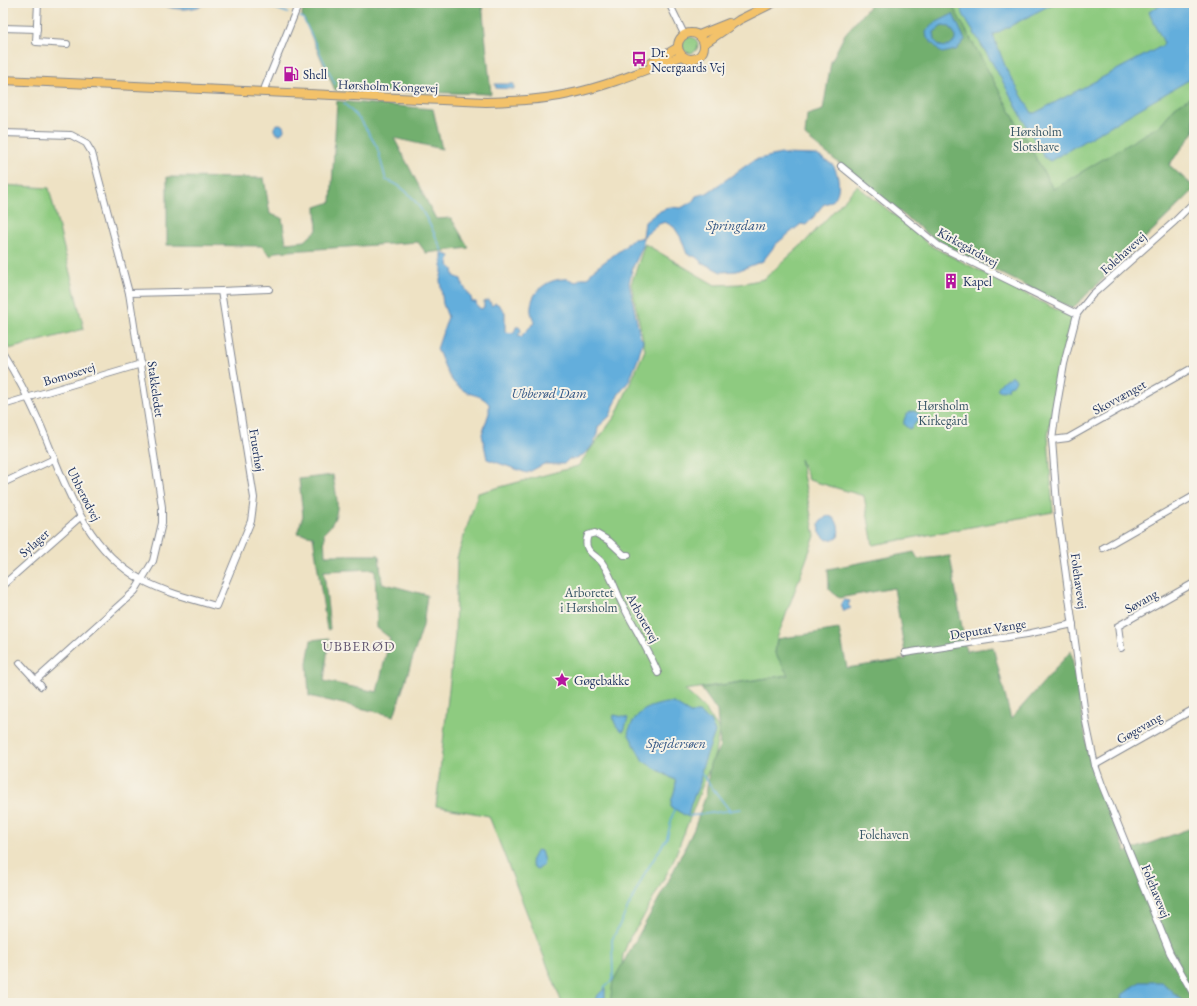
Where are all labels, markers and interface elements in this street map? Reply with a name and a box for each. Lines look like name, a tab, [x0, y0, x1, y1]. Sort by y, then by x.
place label: Dr. Neergaards Vej	[651, 44, 725, 76]
bus stop icon: Dr. Neergaards Vej	[630, 50, 648, 68]
fuel station icon: Shell	[282, 65, 300, 83]
place label: Shell	[303, 66, 327, 83]
street label: Hørsholm Kongevej	[338, 76, 439, 96]
park label: Hørsholm Slotshave	[1010, 123, 1062, 155]
water label: Springdam	[705, 216, 766, 234]
street label: Kirkegårdsvej	[935, 223, 1001, 271]
street label: Folehavevej	[1096, 228, 1150, 278]
building icon: Kapel	[942, 272, 960, 290]
place label: Kapel	[963, 273, 992, 290]
street label: Bomosevej	[41, 358, 97, 390]
street label: Stakkeledet	[144, 360, 168, 418]
street label: Skovvænget	[1089, 375, 1149, 419]
water label: Ubberød Dam	[511, 384, 587, 402]
park label: Hørsholm Kirkegård	[917, 397, 969, 429]
street label: Fruerhøj	[245, 427, 269, 473]
street label: Ubberødvej	[63, 464, 105, 524]
street label: Sylager	[15, 524, 53, 561]
street label: Folehavevej	[1067, 552, 1091, 610]
park label: Arboretet i Hørsholm	[560, 584, 618, 616]
street label: Søvang	[1121, 585, 1161, 617]
street label: Arboretvej	[622, 590, 663, 645]
street label: Deputat Vænge	[949, 615, 1027, 643]
district label: UBBERØD	[322, 637, 396, 655]
place icon: Gøgebakke	[553, 671, 571, 689]
place label: Gøgebakke	[574, 672, 629, 689]
street label: Gøgevang	[1113, 708, 1165, 748]
water label: Spejdersøen	[645, 734, 706, 752]
park label: Folehaven	[859, 826, 909, 843]
street label: Folehavevej	[1138, 862, 1174, 920]

